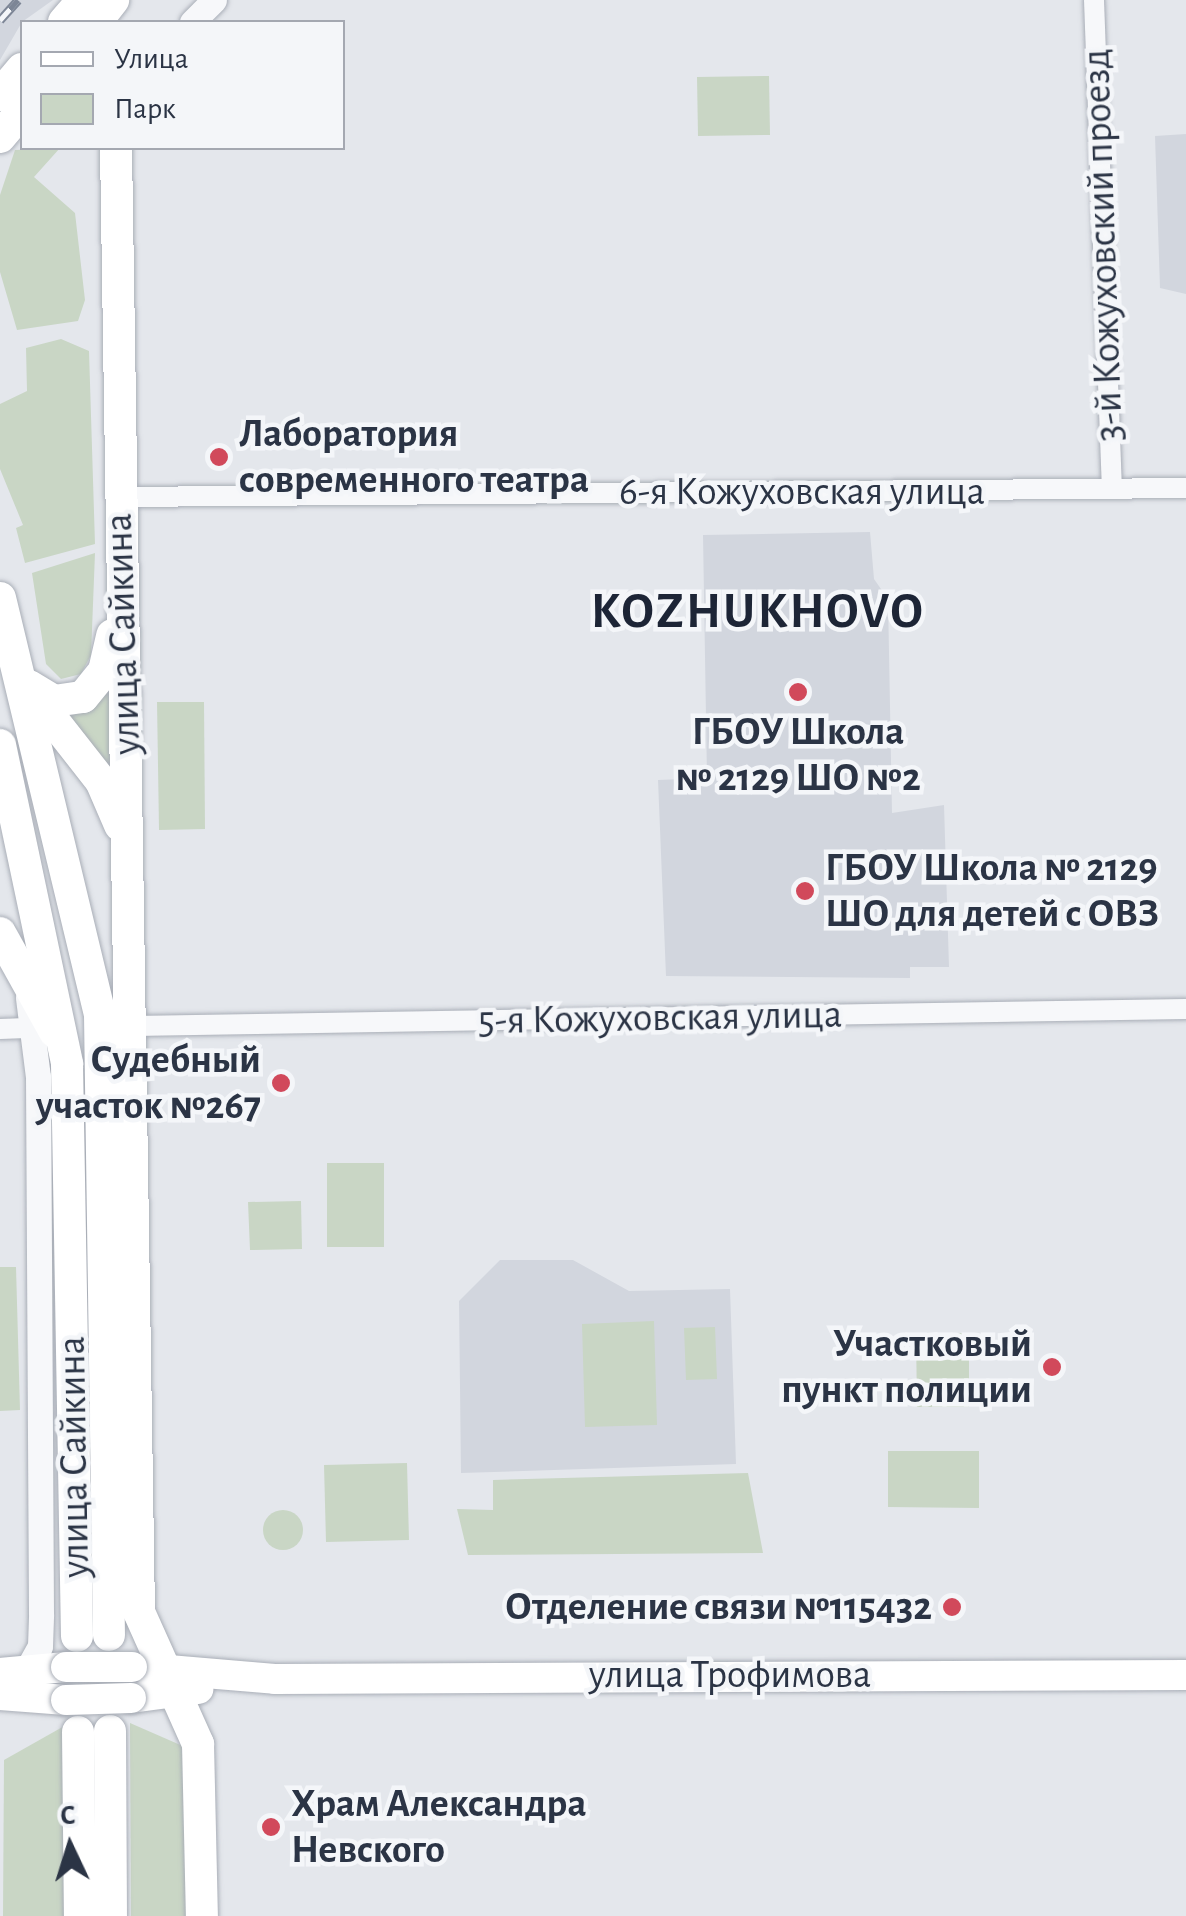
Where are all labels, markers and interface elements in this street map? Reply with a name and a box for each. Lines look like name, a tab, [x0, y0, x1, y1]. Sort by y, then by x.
legend	[20, 20, 345, 150]
text: Улица	[114, 44, 189, 74]
street label: 3-й Кожуховский проезд	[1072, 48, 1134, 442]
text: Парк	[114, 94, 176, 124]
place label: Лаборатория современного театра	[239, 410, 589, 504]
marker: Лаборатория современного театра	[208, 446, 230, 468]
street label: 6-я Кожуховская улица	[619, 468, 985, 516]
street label: улица Сайкина	[95, 512, 151, 756]
district label: KOZHUKHOVO	[591, 583, 925, 643]
marker: ГБОУ Школа № 2129 ШО №2	[787, 681, 809, 703]
place label: ГБОУ Школа № 2129 ШО №2	[675, 708, 921, 802]
place label: ГБОУ Школа № 2129 ШО для детей с ОВЗ	[825, 844, 1159, 938]
marker: ГБОУ Школа № 2129 ШО для детей с ОВЗ	[794, 880, 816, 902]
street label: 5-я Кожуховская улица	[478, 991, 842, 1045]
place label: Судебный участок №267	[36, 1036, 261, 1130]
marker: Судебный участок №267	[270, 1072, 292, 1094]
place label: Участковый пункт полиции	[781, 1320, 1032, 1414]
street label: улица Сайкина	[48, 1336, 100, 1578]
marker: Участковый пункт полиции	[1041, 1356, 1063, 1378]
place label: Отделение связи №115432	[505, 1583, 932, 1631]
marker: Отделение связи №115432	[941, 1596, 963, 1618]
street label: улица Трофимова	[589, 1651, 871, 1699]
place label: Храм Александра Невского	[291, 1780, 586, 1874]
north arrow	[20, 1796, 120, 1896]
text: С	[59, 1802, 77, 1831]
marker: Храм Александра Невского	[260, 1816, 282, 1838]

